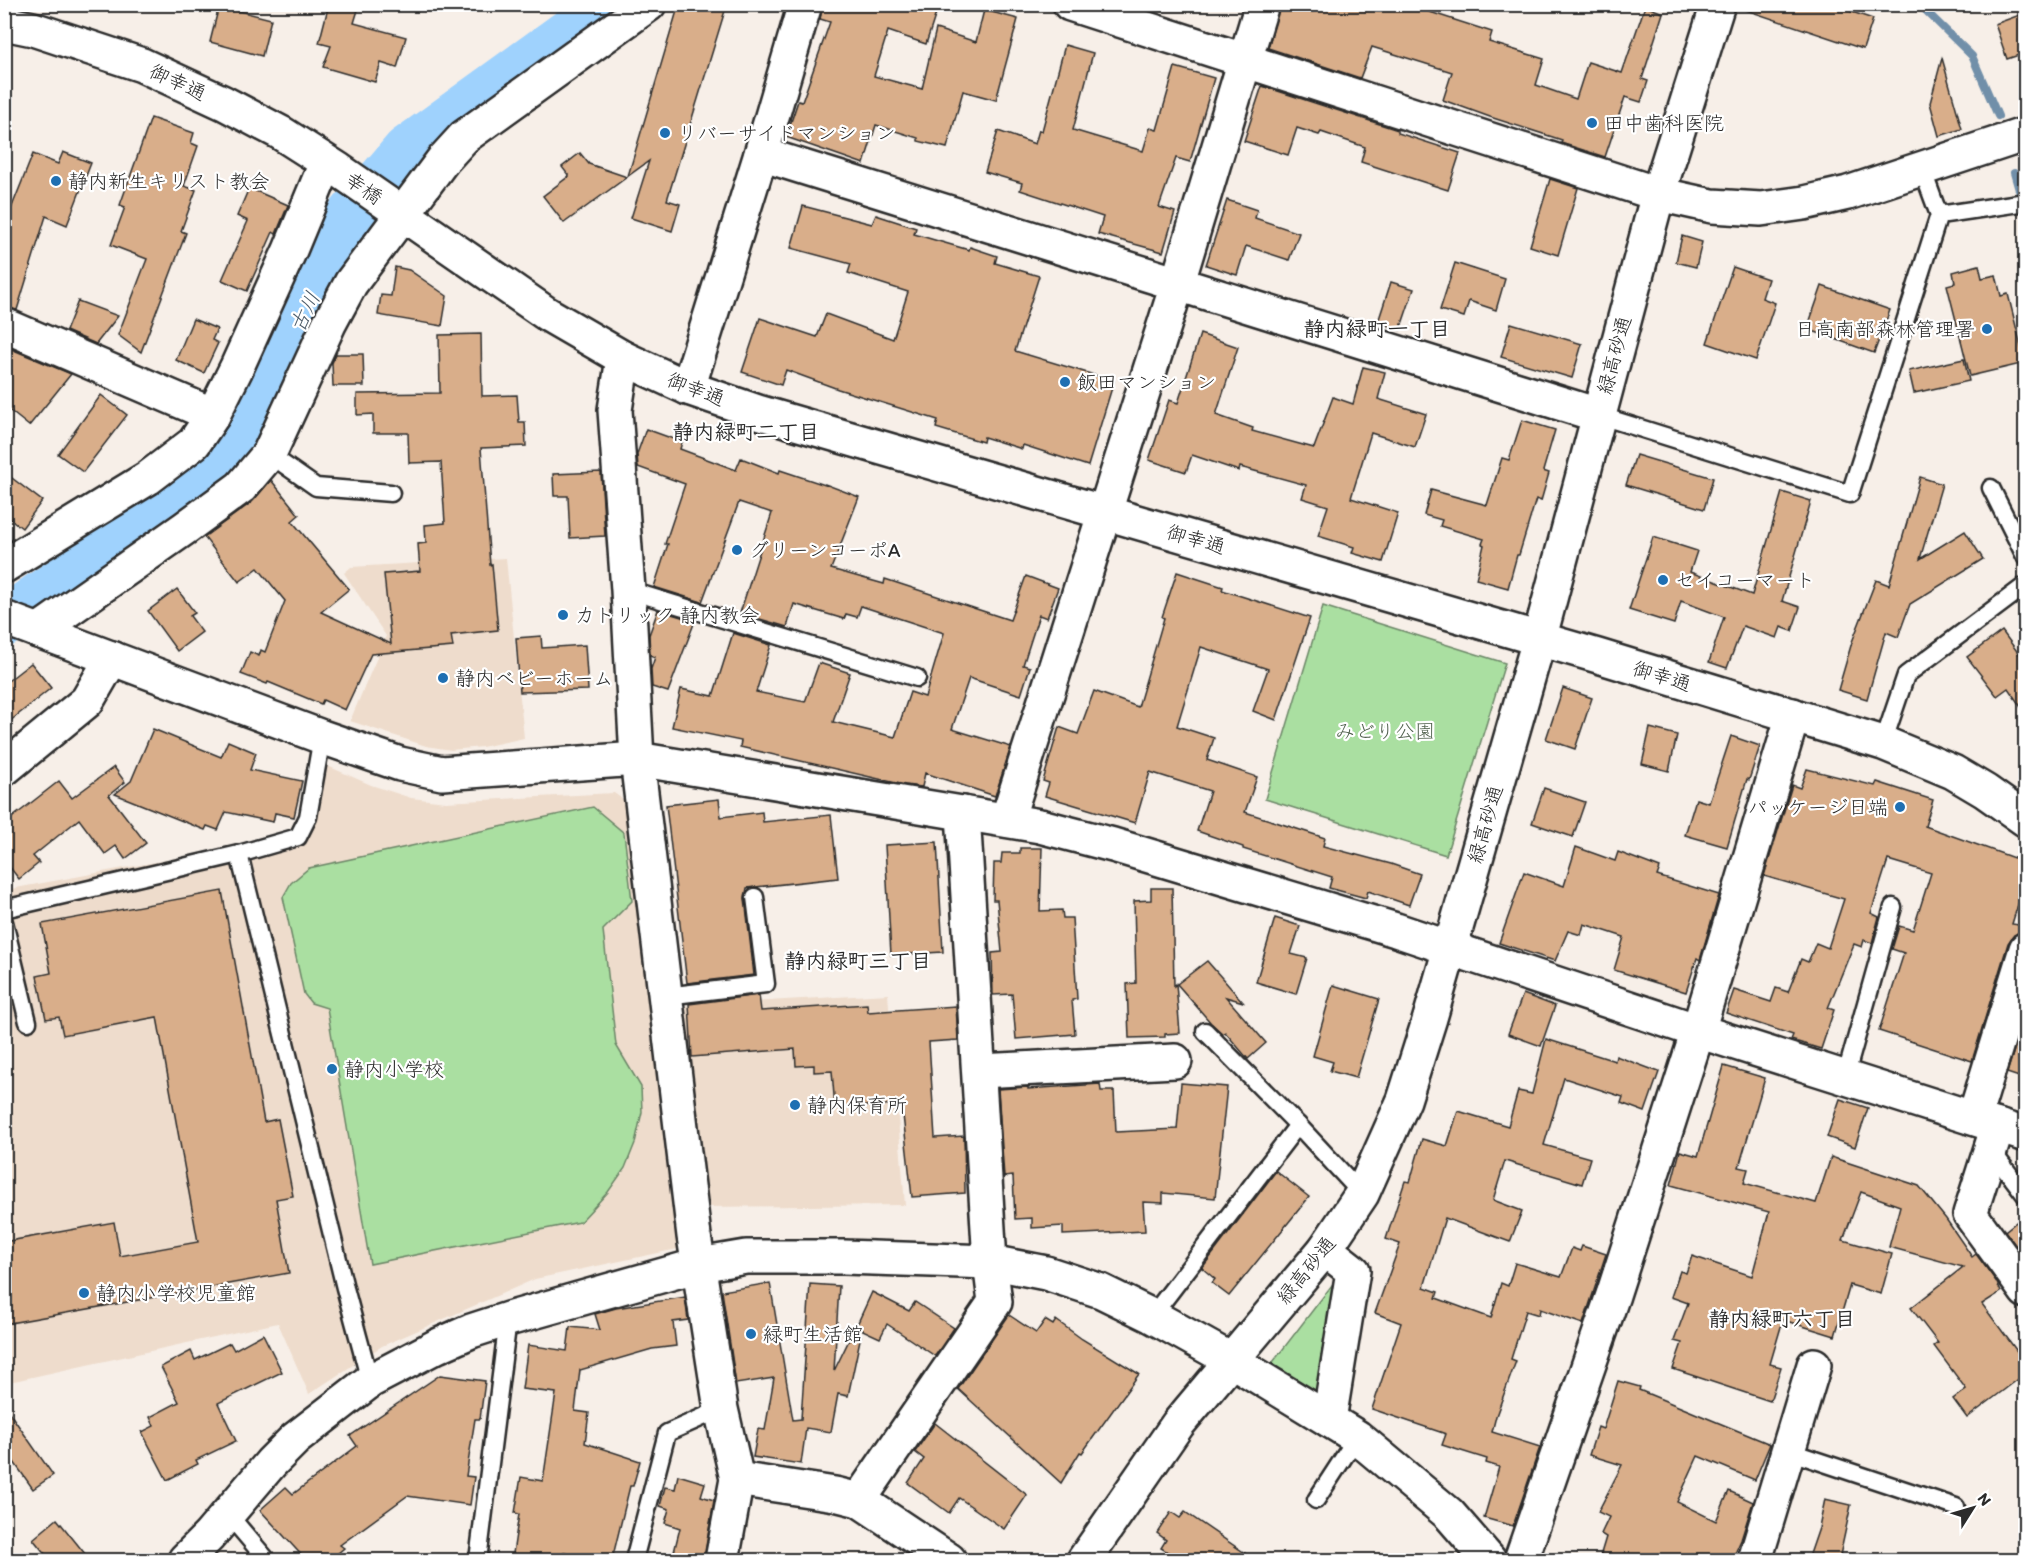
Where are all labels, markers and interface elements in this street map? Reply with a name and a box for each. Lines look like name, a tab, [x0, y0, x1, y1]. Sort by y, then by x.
street label: 御幸通	[146, 58, 210, 106]
place label: 田中歯科医院	[1604, 111, 1724, 135]
marker: 田中歯科医院	[1585, 116, 1599, 130]
place label: リバーサイドマンション	[677, 121, 896, 145]
marker: リバーサイドマンション	[658, 126, 672, 140]
street label: 幸橋	[341, 167, 387, 209]
place label: 静内新生キリスト教会	[68, 169, 270, 193]
marker: 静内新生キリスト教会	[49, 174, 63, 188]
water label: 古川	[284, 287, 325, 336]
street label: 緑高砂通	[1592, 313, 1636, 397]
district label: 静内緑町一丁目	[1304, 316, 1451, 341]
place label: 日高南部森林管理署	[1795, 317, 1975, 341]
marker: 日高南部森林管理署	[1980, 322, 1994, 336]
street label: 御幸通	[664, 367, 728, 411]
place label: 飯田マンション	[1077, 370, 1216, 394]
marker: 飯田マンション	[1058, 375, 1072, 389]
district label: 静内緑町二丁目	[673, 419, 820, 444]
street label: 御幸通	[1164, 519, 1228, 559]
place label: グリーンコーポA	[749, 538, 901, 562]
marker: グリーンコーポA	[730, 543, 744, 557]
place label: セイコーマート	[1675, 568, 1815, 592]
marker: セイコーマート	[1656, 573, 1670, 587]
place label: カトリック 静内教会	[575, 603, 760, 627]
marker: カトリック 静内教会	[556, 608, 570, 622]
street label: 御幸通	[1630, 656, 1694, 696]
place label: 静内ベビーホーム	[455, 666, 613, 690]
marker: 静内ベビーホーム	[436, 671, 450, 685]
park label: みどり公園	[1335, 719, 1435, 743]
street label: 緑高砂通	[1462, 782, 1508, 866]
place label: パッケージ日端	[1748, 795, 1888, 819]
marker: パッケージ日端	[1893, 800, 1907, 814]
district label: 静内緑町三丁目	[785, 948, 932, 973]
place label: 静内小学校	[344, 1057, 444, 1081]
marker: 静内小学校	[325, 1062, 339, 1076]
place label: 静内保育所	[807, 1093, 907, 1117]
marker: 静内保育所	[788, 1098, 802, 1112]
street label: 緑高砂通	[1272, 1231, 1340, 1309]
place label: 静内小学校児童館	[96, 1281, 256, 1305]
marker: 静内小学校児童館	[77, 1286, 91, 1300]
district label: 静内緑町六丁目	[1709, 1306, 1856, 1331]
place label: 緑町生活館	[763, 1322, 863, 1346]
marker: 緑町生活館	[744, 1327, 758, 1341]
north arrow	[1943, 1478, 2003, 1538]
text: N	[1974, 1489, 1995, 1509]

